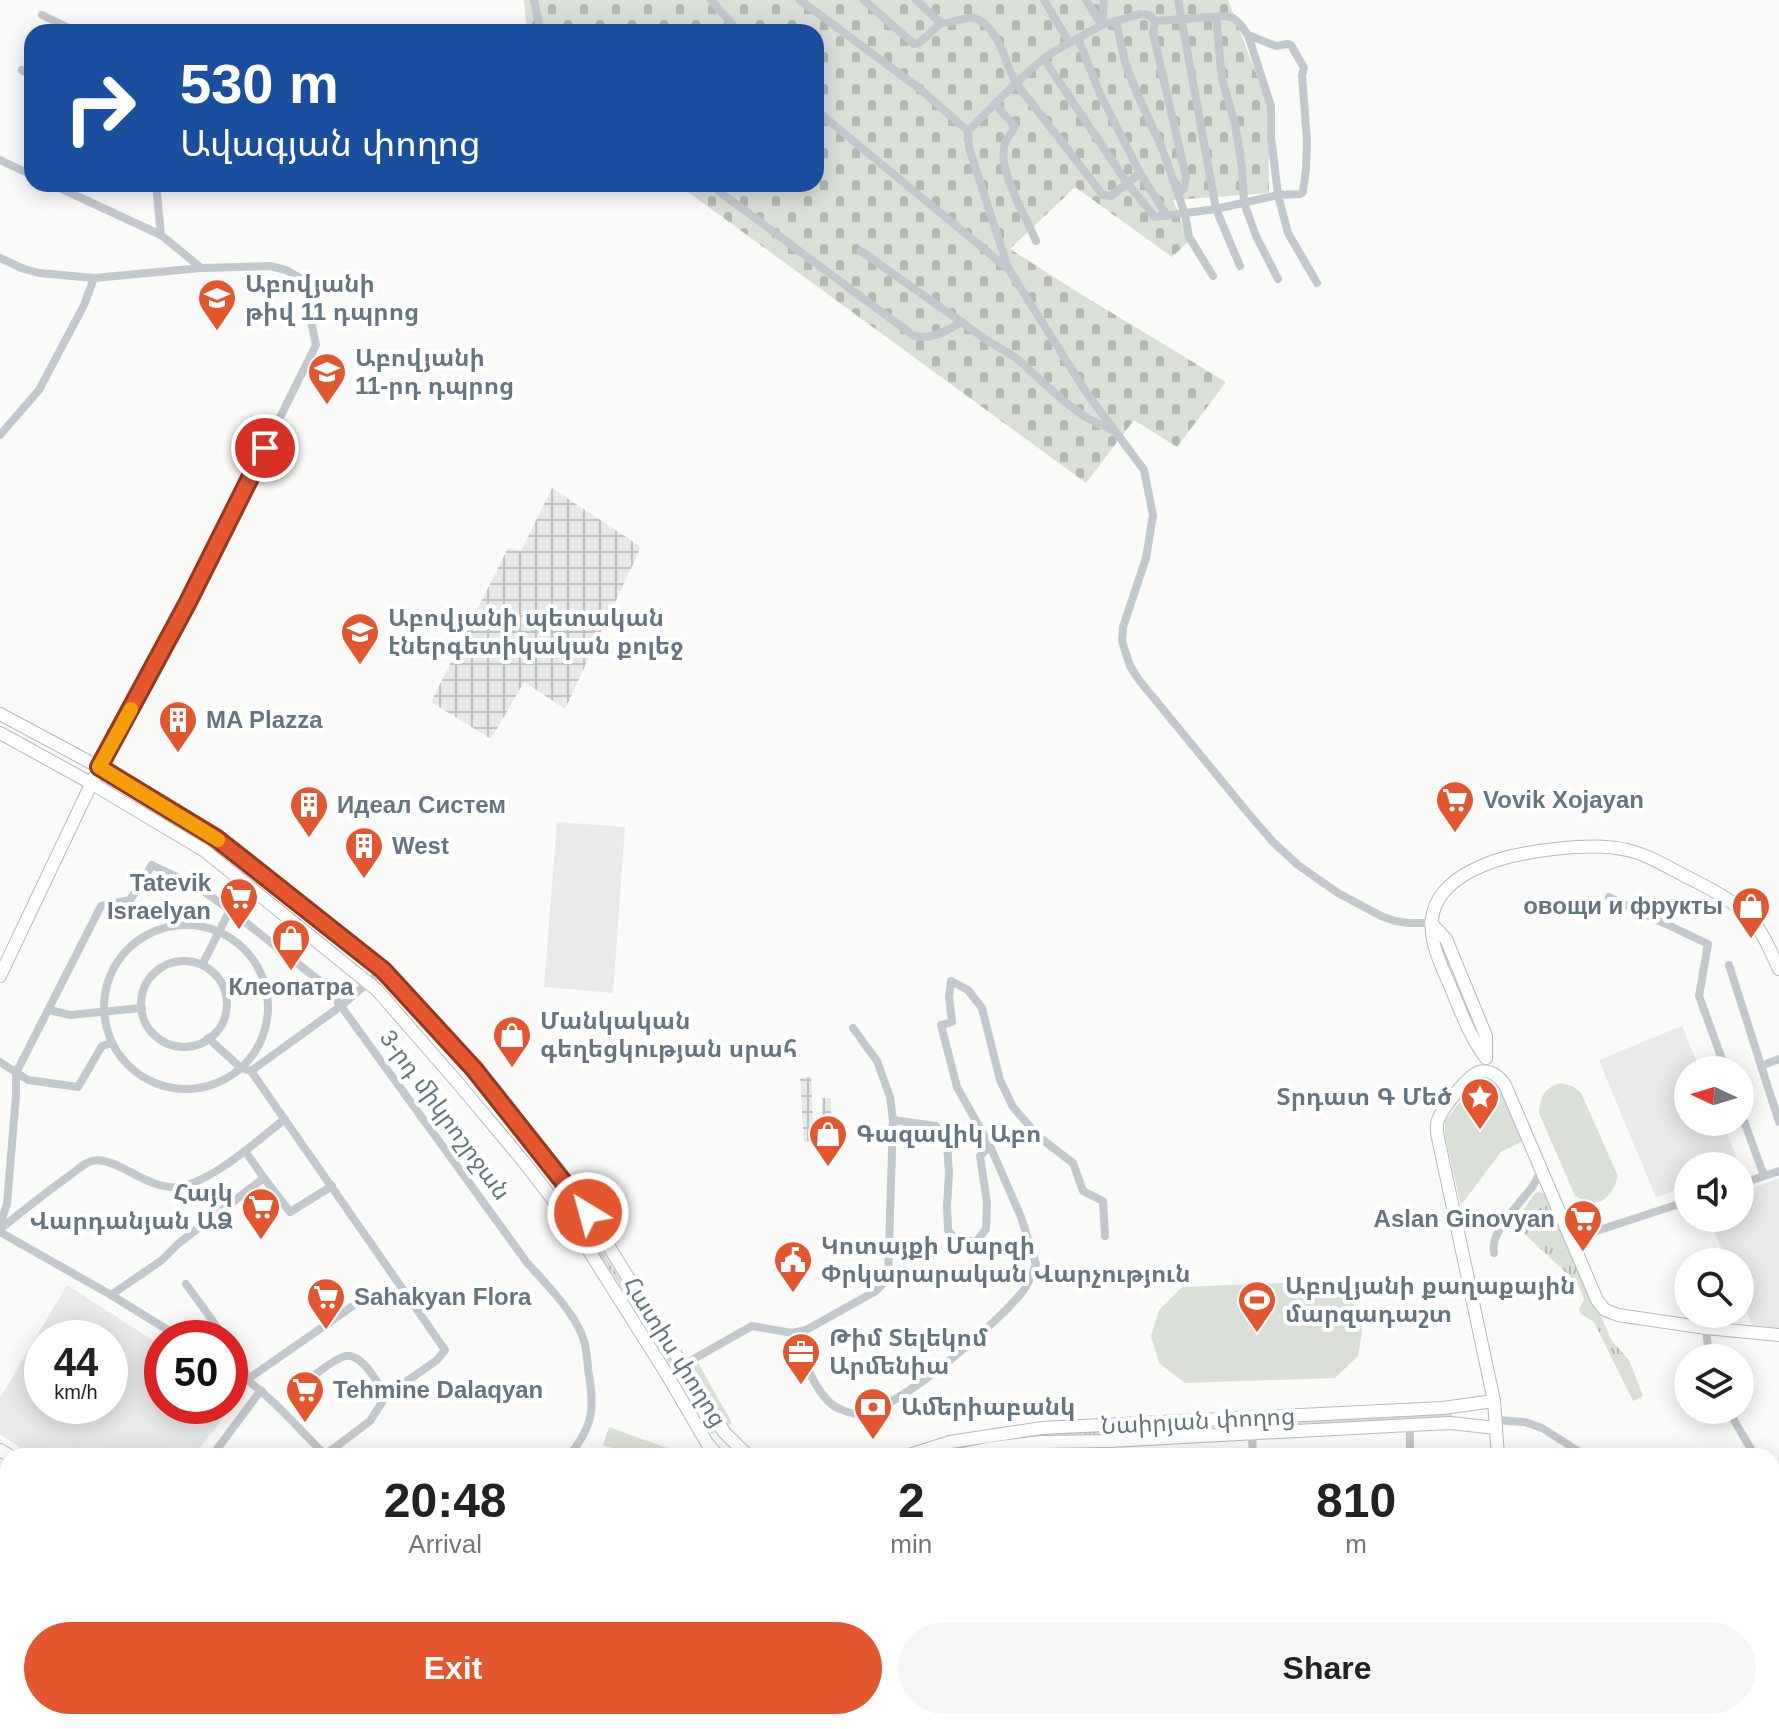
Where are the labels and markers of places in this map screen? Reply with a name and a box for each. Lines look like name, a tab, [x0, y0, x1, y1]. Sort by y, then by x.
place label: Աբովյանի թիվ 11 դպրոց	[245, 270, 419, 326]
school or university icon: Աբովյանի թիվ 11 դպրոց	[196, 277, 238, 332]
place label: Աբովյանի 11-րդ դպրոց	[355, 344, 514, 400]
school or university icon: Աբովյանի 11-րդ դպրոց	[306, 351, 348, 406]
pin	[231, 414, 299, 482]
place label: Աբովյանի պետական էներգետիկական քոլեջ	[388, 604, 683, 660]
school or university icon: Աբովյանի պետական էներգետիկական քոլեջ	[339, 611, 381, 666]
building icon: MA Plazza	[157, 699, 199, 754]
place label: MA Plazza	[206, 706, 323, 733]
supermarket icon: Vovik Xojayan	[1434, 779, 1476, 834]
building icon: Идеал Систем	[288, 784, 330, 839]
place label: Vovik Xojayan	[1483, 786, 1644, 813]
place label: Идеал Систем	[337, 791, 506, 818]
building icon: West	[343, 825, 385, 880]
place label: West	[392, 832, 449, 859]
place label: Tatevik Israelyan	[107, 869, 212, 924]
supermarket icon: Tatevik Israelyan	[218, 876, 260, 931]
shop icon: овощи и фрукты	[1730, 885, 1772, 940]
place label: овощи и фрукты	[1523, 892, 1723, 919]
shop icon: Клеопатра	[270, 917, 312, 972]
place label: Клеопатра	[228, 973, 354, 1000]
place label: Մանկական գեղեցկության սրահ	[540, 1007, 797, 1063]
shop icon: Մանկական գեղեցկության սրահ	[491, 1014, 533, 1069]
place icon: Տրդատ Գ Մեծ	[1459, 1076, 1501, 1131]
place label: Տրդատ Գ Մեծ	[1276, 1083, 1452, 1111]
shop icon: Գազավիկ Աբո	[807, 1113, 849, 1168]
place label: Գազավիկ Աբո	[856, 1120, 1041, 1148]
place label: Հայկ Վարդանյան ԱՁ	[29, 1179, 233, 1235]
supermarket icon: Հայկ Վարդանյան ԱՁ	[240, 1186, 282, 1241]
supermarket icon: Aslan Ginovyan	[1562, 1198, 1604, 1253]
place label: Aslan Ginovyan	[1374, 1205, 1555, 1232]
place label: Կոտայքի Մարզի Փրկարարական Վարչություն	[821, 1232, 1191, 1288]
public building icon: Կոտայքի Մարզի Փրկարարական Վարչություն	[772, 1239, 814, 1294]
place label: Աբովյանի քաղաքային մարզադաշտ	[1285, 1272, 1576, 1328]
supermarket icon: Sahakyan Flora	[305, 1276, 347, 1331]
sports icon: Աբովյանի քաղաքային մարզադաշտ	[1236, 1279, 1278, 1334]
place label: Sahakyan Flora	[354, 1283, 532, 1310]
place label: Թիմ Տելեկոմ Արմենիա	[829, 1324, 988, 1380]
office icon: Թիմ Տելեկոմ Արմենիա	[780, 1331, 822, 1386]
supermarket icon: Tehmine Dalaqyan	[284, 1369, 326, 1424]
place label: Tehmine Dalaqyan	[333, 1376, 543, 1403]
bank icon: Ամերիաբանկ	[852, 1386, 894, 1441]
place label: Ամերիաբանկ	[901, 1393, 1075, 1421]

